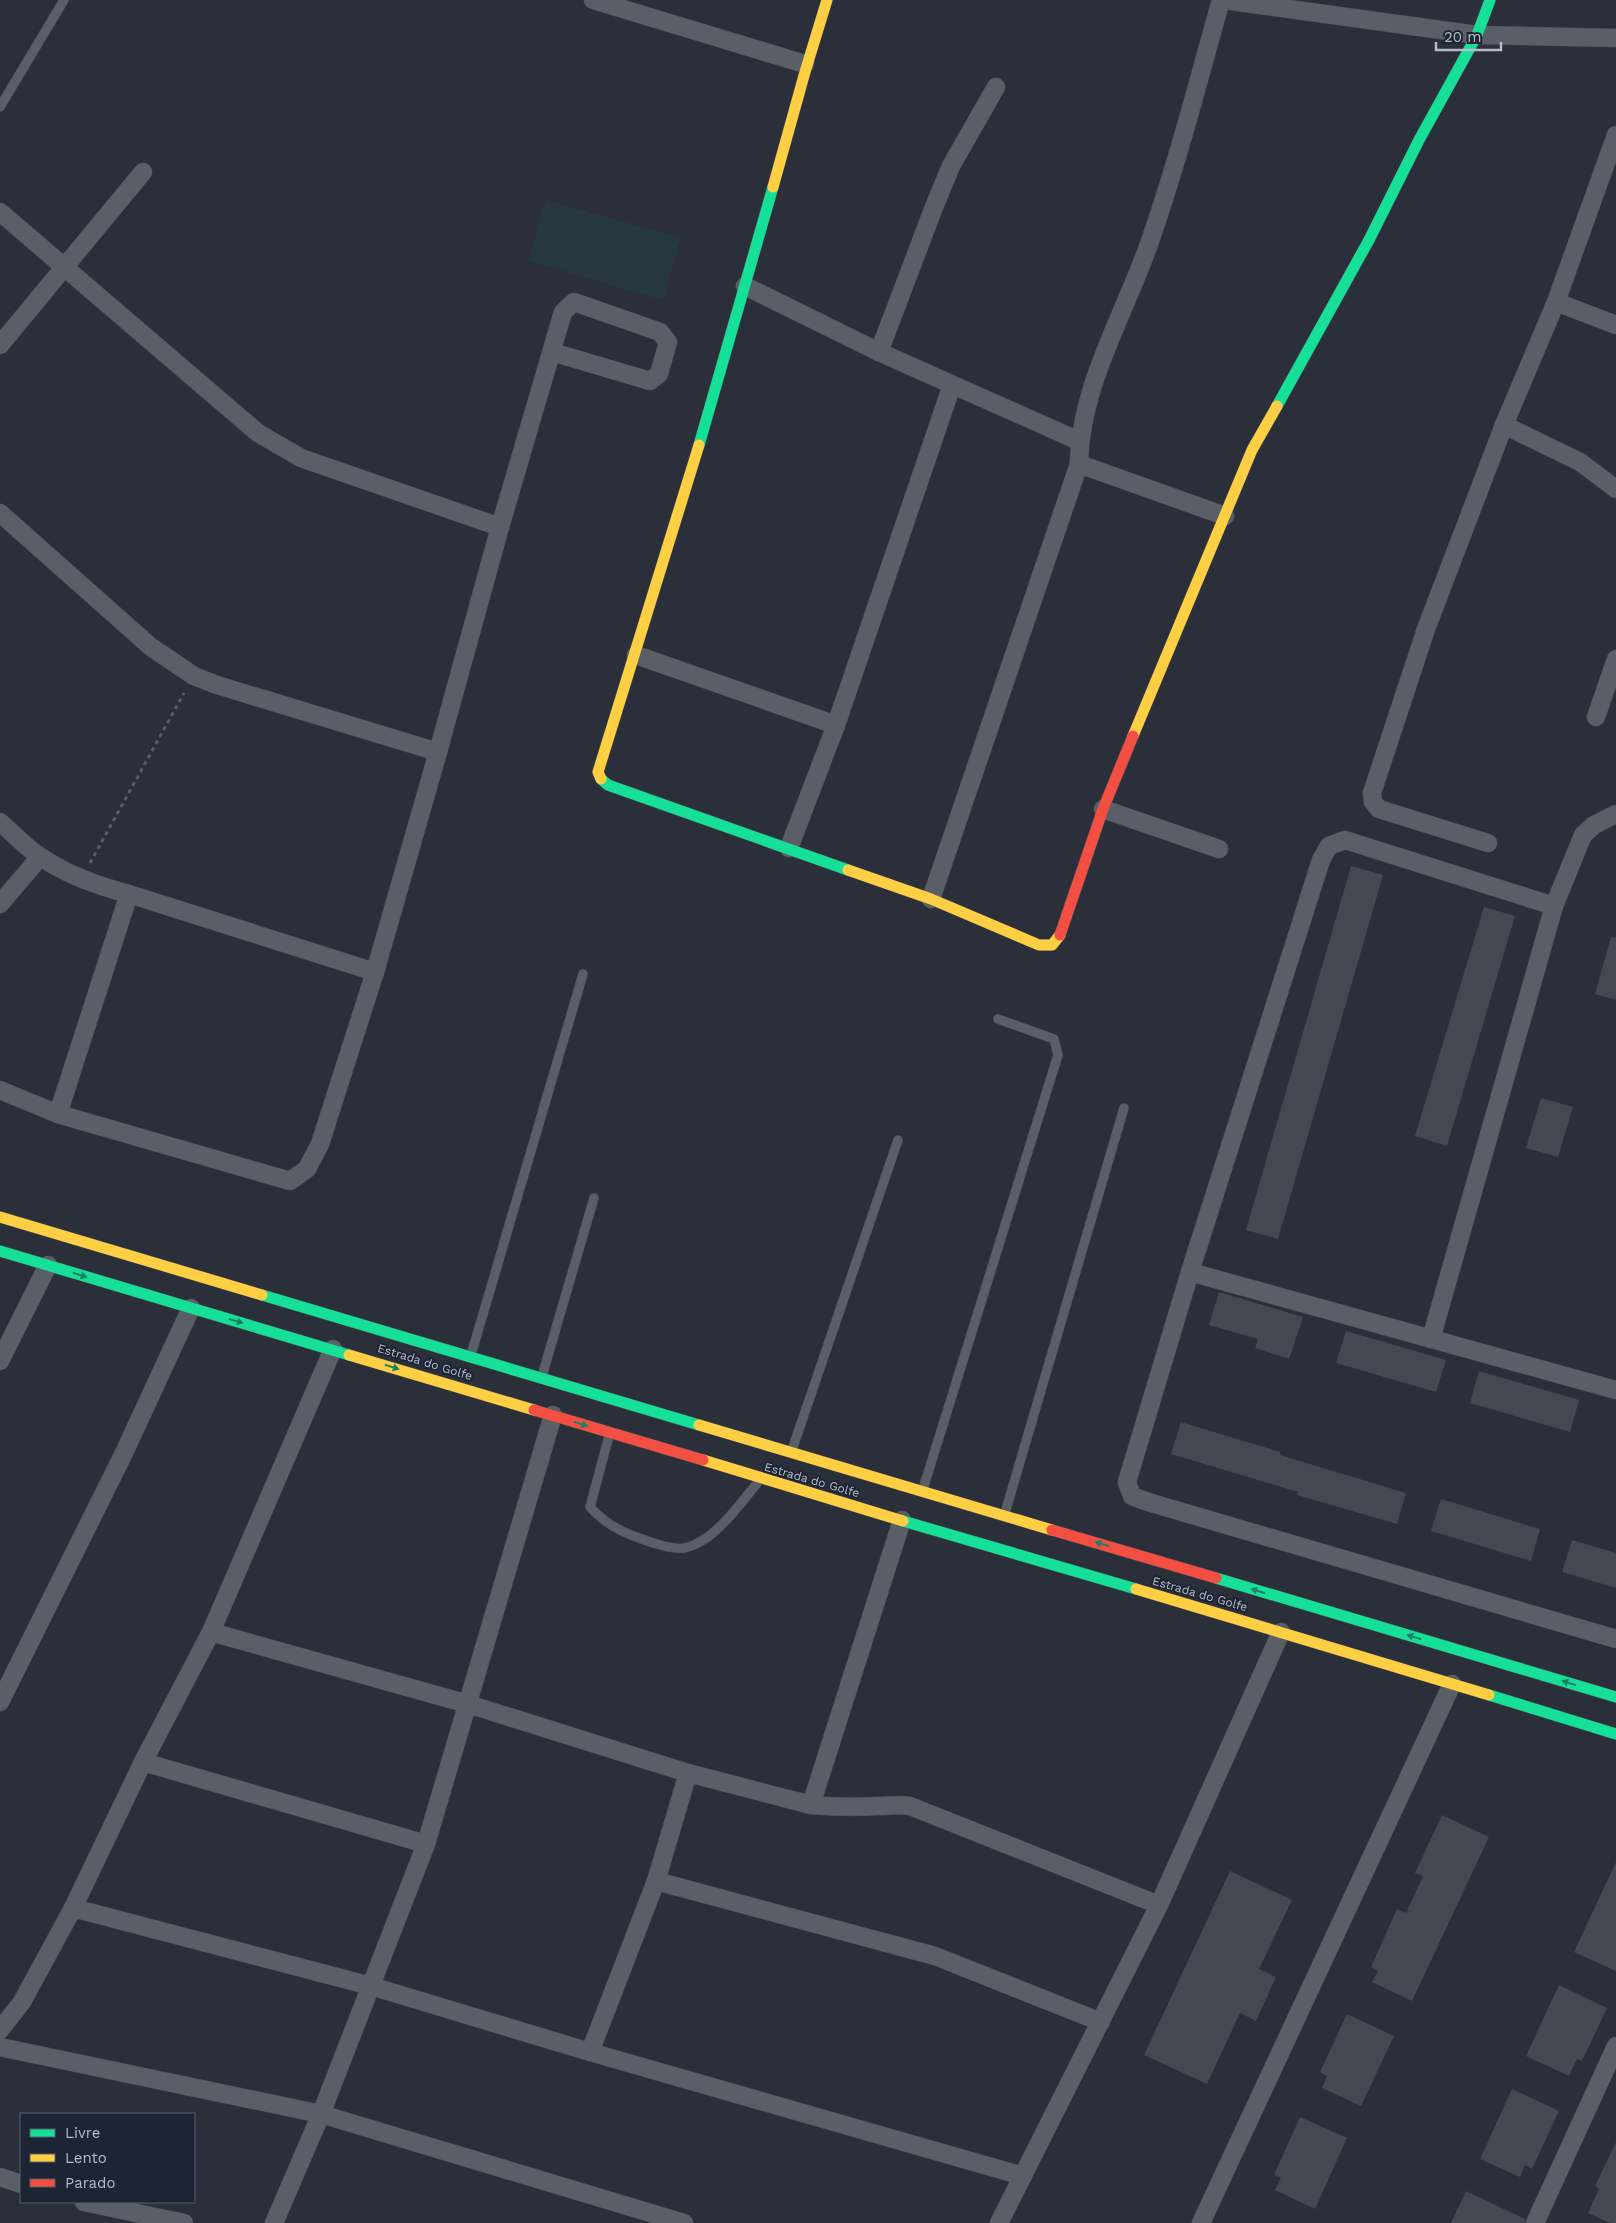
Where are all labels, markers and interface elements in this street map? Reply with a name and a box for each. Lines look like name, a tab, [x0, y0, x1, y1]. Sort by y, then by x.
scale bar	[1436, 20, 1501, 52]
text: 20 m	[1444, 28, 1482, 46]
one-way arrow	[73, 1271, 88, 1279]
one-way arrow	[229, 1318, 244, 1326]
street label: Estrada do Golfe	[376, 1341, 474, 1383]
one-way arrow	[385, 1363, 400, 1371]
one-way arrow	[574, 1420, 589, 1428]
street label: Estrada do Golfe	[763, 1460, 861, 1500]
one-way arrow	[1094, 1540, 1109, 1548]
street label: Estrada do Golfe	[1151, 1574, 1249, 1614]
one-way arrow	[1250, 1586, 1265, 1594]
one-way arrow	[1406, 1632, 1421, 1640]
one-way arrow	[1562, 1679, 1577, 1687]
legend	[20, 2113, 195, 2203]
text: Livre	[65, 2124, 100, 2142]
text: Lento	[65, 2149, 107, 2167]
text: Parado	[65, 2174, 115, 2192]

